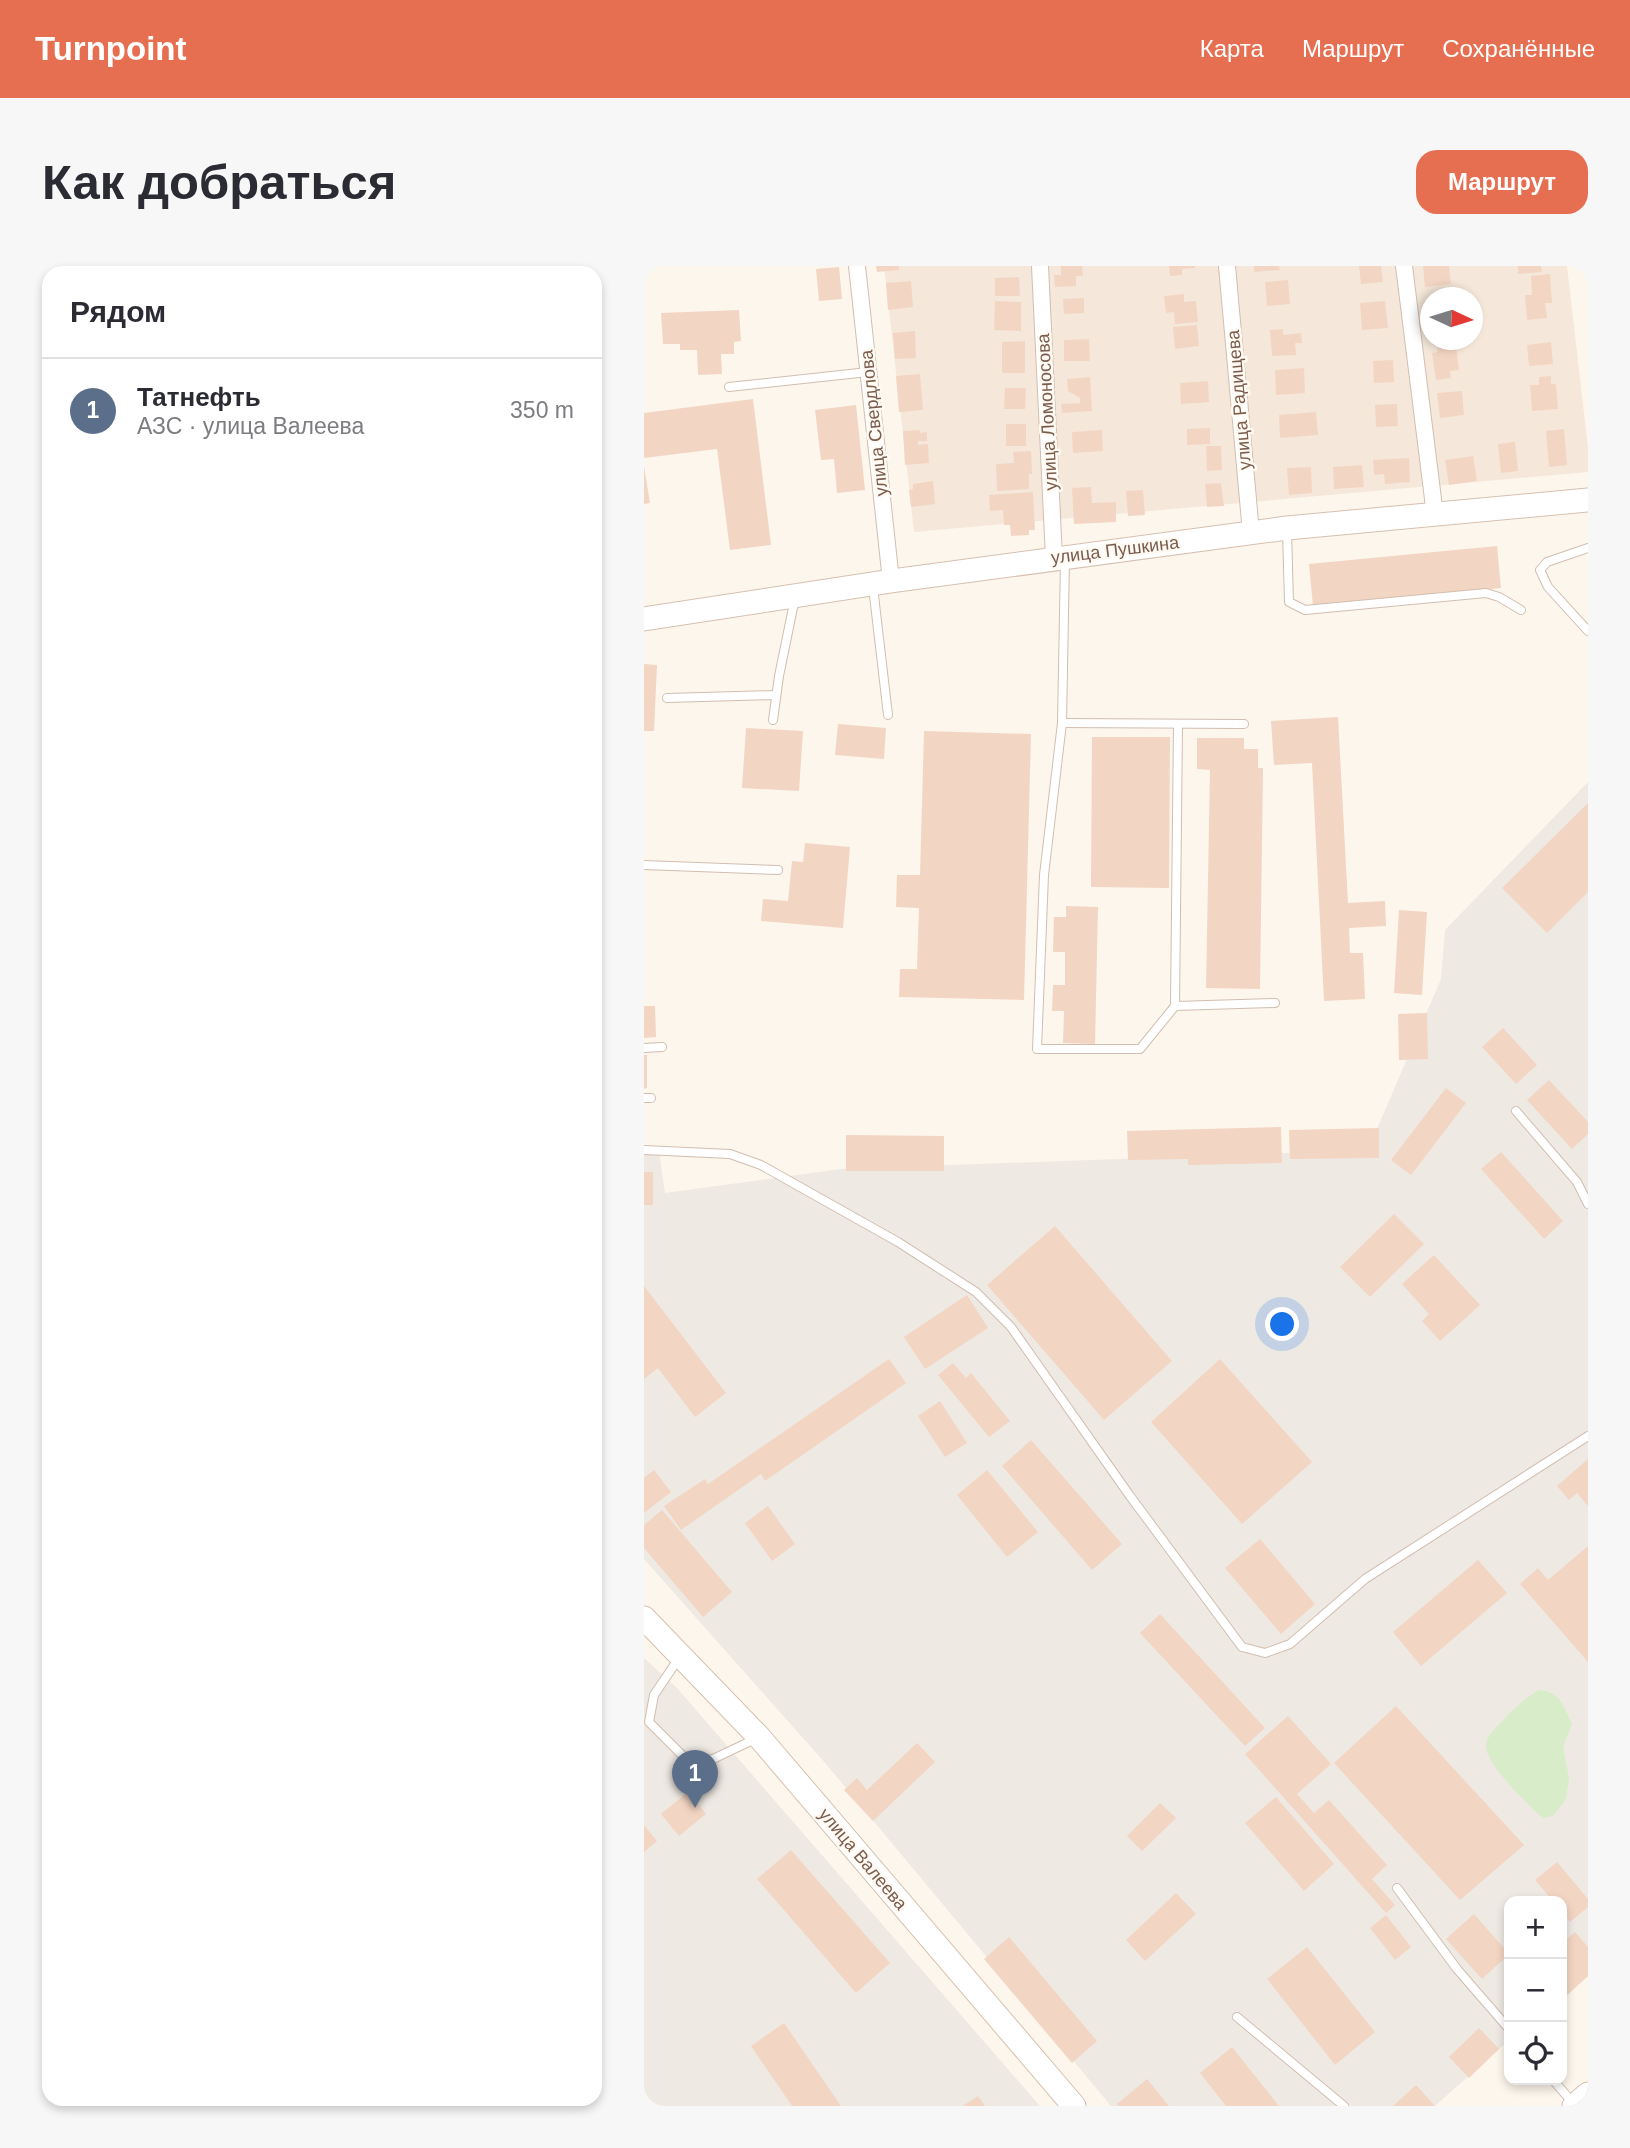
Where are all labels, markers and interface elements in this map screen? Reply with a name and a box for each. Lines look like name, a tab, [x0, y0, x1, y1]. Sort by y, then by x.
text: Turnpoint	[35, 30, 187, 67]
text: Карта	[1200, 35, 1264, 62]
text: Маршрут	[1302, 35, 1404, 62]
text: Сохранённые	[1442, 35, 1595, 62]
button: Маршрут	[1416, 150, 1588, 214]
text: Как добраться	[42, 155, 396, 209]
north arrow	[1420, 287, 1483, 350]
text: Рядом	[70, 295, 166, 328]
street label: улица Радищева	[1223, 328, 1255, 471]
street label: улица Ломоносова	[1033, 332, 1061, 491]
street label: улица Свердлова	[856, 348, 892, 497]
text: Татнефть	[137, 382, 261, 412]
text: 1	[87, 397, 99, 423]
text: 350 m	[510, 397, 574, 423]
text: АЗС · улица Валеева	[137, 413, 364, 439]
street label: улица Пушкина	[1050, 532, 1181, 568]
your location	[1265, 1307, 1299, 1341]
pin: 1	[672, 1750, 718, 1808]
street label: улица Валеева	[815, 1804, 912, 1915]
map controls	[1504, 1896, 1567, 2085]
button: +	[1504, 1896, 1567, 1959]
button: −	[1504, 1959, 1567, 2022]
button: locate	[1504, 2022, 1567, 2085]

